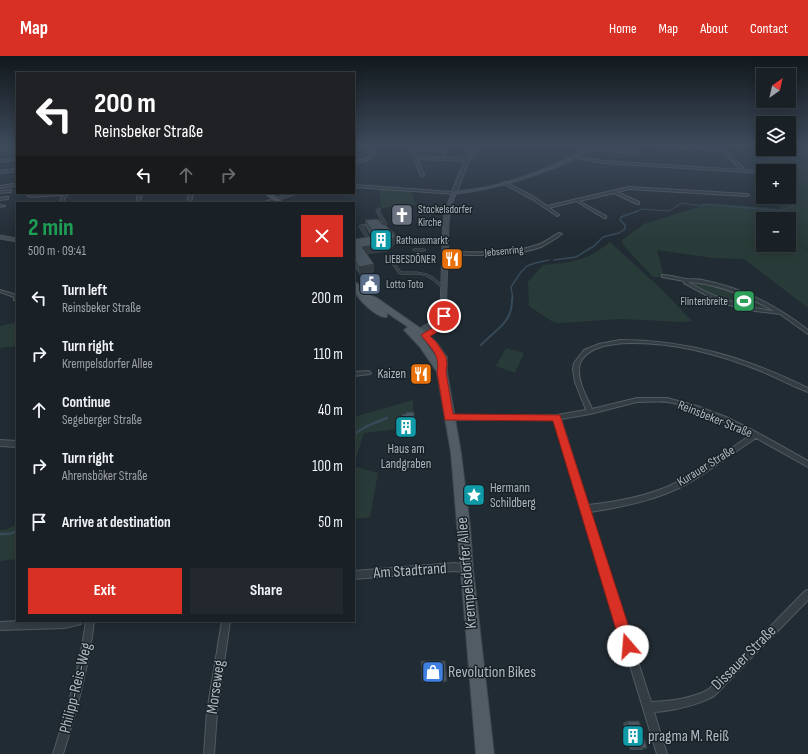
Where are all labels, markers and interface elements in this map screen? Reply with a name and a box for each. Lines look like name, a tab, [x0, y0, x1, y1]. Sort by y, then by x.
text: Map	[20, 17, 48, 40]
text: Home	[609, 20, 637, 37]
text: Map	[659, 20, 678, 37]
text: About	[700, 20, 728, 37]
text: Contact	[750, 20, 788, 37]
north arrow	[756, 68, 796, 108]
map controls	[756, 68, 796, 252]
text: 200 m	[94, 87, 156, 120]
icon: left	[28, 88, 80, 140]
button: layers	[756, 116, 796, 156]
text: Reinsbeker Straße	[94, 121, 203, 142]
icon: left	[133, 164, 155, 186]
icon: ahead	[175, 164, 197, 186]
icon: right	[217, 164, 239, 186]
button: +	[756, 164, 796, 204]
church icon: Stockelsdorfer Kirche	[389, 202, 415, 228]
place label: Stockelsdorfer Kirche	[418, 203, 472, 229]
button: −	[756, 212, 796, 252]
text: 2 min	[28, 213, 74, 242]
button: close	[301, 215, 343, 257]
building icon: Rathausmarkt	[368, 227, 394, 253]
place label: Rathausmarkt	[396, 234, 449, 247]
text: 500 m · 09:41	[28, 243, 86, 259]
street label: Jebsenring	[483, 243, 524, 259]
restaurant icon: LIEBESDÖNER	[439, 246, 465, 272]
place label: LIEBESDÖNER	[385, 253, 436, 266]
public building icon: Lotto Toto	[357, 271, 383, 297]
place label: Lotto Toto	[386, 278, 424, 291]
text: Turn left	[62, 281, 107, 300]
icon: left	[28, 287, 50, 309]
sports icon: Flintenbreite	[731, 288, 757, 314]
text: 200 m	[311, 289, 343, 308]
place label: Flintenbreite	[681, 295, 728, 308]
pin	[427, 299, 461, 333]
text: Reinsbeker Straße	[62, 300, 141, 316]
icon: arrive	[433, 305, 455, 327]
text: Turn right	[62, 337, 114, 356]
icon: right	[28, 343, 50, 365]
text: 110 m	[314, 345, 343, 364]
text: Krempelsdorfer Allee	[62, 356, 153, 372]
restaurant icon: Kaizen	[408, 361, 434, 387]
place label: Kaizen	[377, 366, 406, 382]
text: Continue	[62, 393, 111, 412]
street label: Reinsbeker Straße	[675, 397, 755, 441]
icon: ahead	[28, 399, 50, 421]
text: 40 m	[318, 401, 343, 420]
text: Segeberger Straße	[62, 412, 142, 428]
building icon: Haus am Landgraben	[393, 414, 419, 440]
place label: Haus am Landgraben	[381, 441, 431, 472]
street label: Kurauer Straße	[674, 442, 738, 490]
text: Turn right	[62, 449, 114, 468]
icon: right	[28, 455, 50, 477]
text: 100 m	[312, 457, 343, 476]
text: Ahrensböker Straße	[62, 468, 148, 484]
place label: Hermann Schildberg	[490, 480, 536, 511]
place icon: Hermann Schildberg	[461, 482, 487, 508]
icon: arrive	[28, 511, 50, 533]
text: Arrive at destination	[62, 513, 171, 532]
text: 50 m	[318, 513, 343, 532]
street label: Krempelsdorfer Allee	[453, 516, 481, 630]
street label: Am Stadtrand	[372, 559, 447, 583]
button: Exit	[28, 568, 182, 614]
button: Share	[190, 568, 343, 614]
street label: Dissauer Straße	[708, 622, 780, 694]
position arrow	[607, 625, 649, 667]
street label: Philipp-Reis-Weg	[56, 641, 96, 735]
street label: Morseweg	[203, 659, 229, 715]
shop icon: Revolution Bikes	[420, 659, 446, 685]
place label: Revolution Bikes	[448, 663, 536, 682]
building icon: pragma M. Reiß	[620, 723, 646, 749]
place label: pragma M. Reiß	[648, 727, 729, 746]

